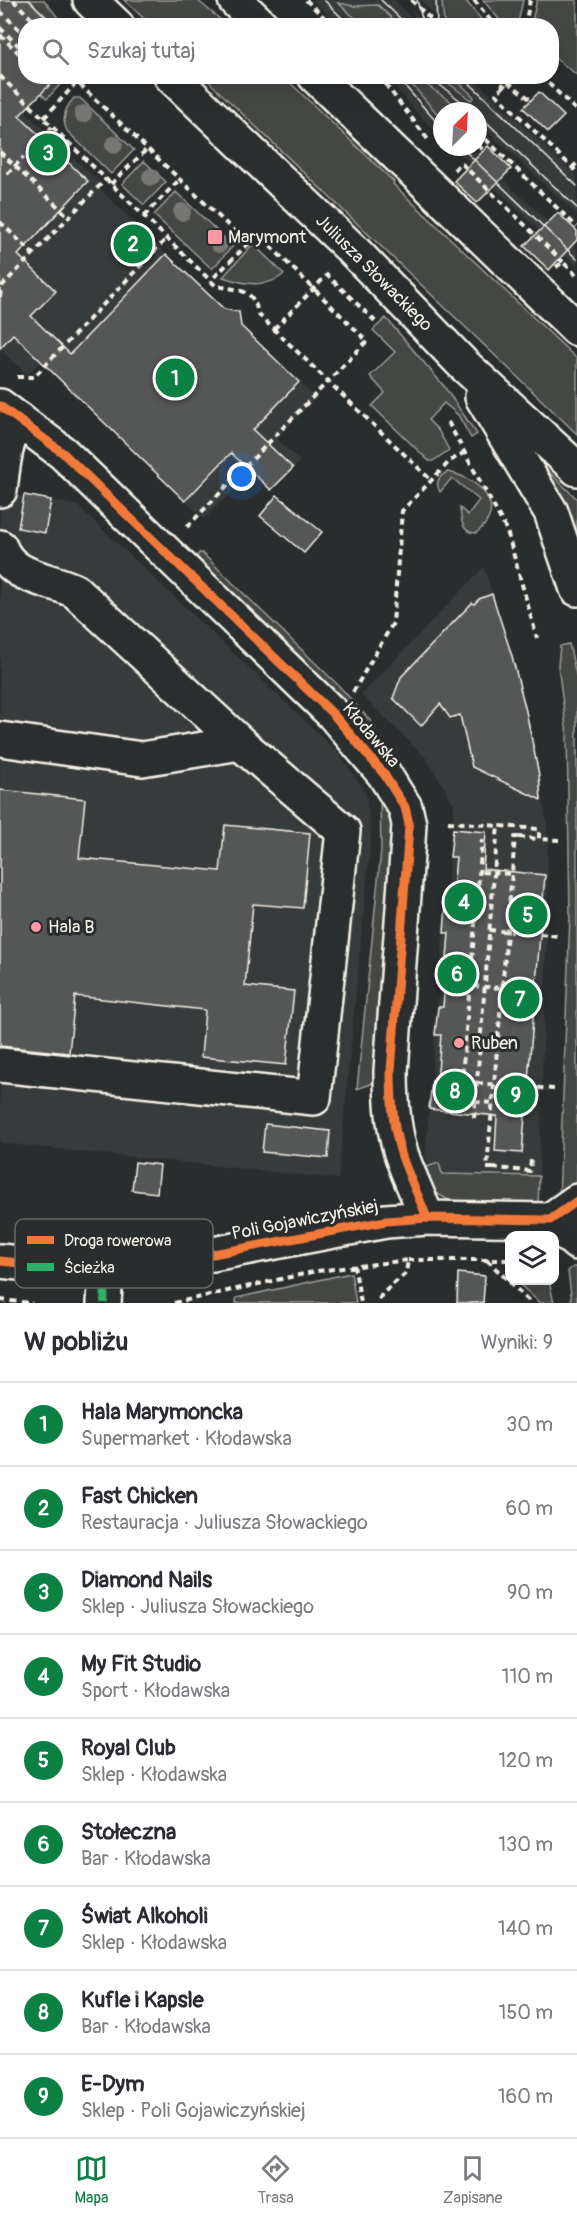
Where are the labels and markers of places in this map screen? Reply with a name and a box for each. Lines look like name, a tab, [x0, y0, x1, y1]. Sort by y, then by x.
pin: 3	[28, 130, 68, 176]
pin: 2	[114, 222, 152, 266]
place label: Marymont	[228, 226, 307, 249]
marker: Marymont	[206, 228, 224, 246]
pin: 1	[156, 356, 195, 400]
pin: 4	[444, 880, 484, 924]
pin: 5	[508, 892, 548, 938]
place label: Hala B	[48, 916, 95, 939]
marker: Hala B	[29, 920, 43, 934]
pin: 6	[438, 952, 476, 996]
pin: 7	[500, 976, 540, 1022]
place label: Ruben	[471, 1032, 518, 1055]
marker: Ruben	[452, 1036, 466, 1050]
pin: 8	[436, 1068, 474, 1114]
pin: 9	[496, 1072, 536, 1118]

